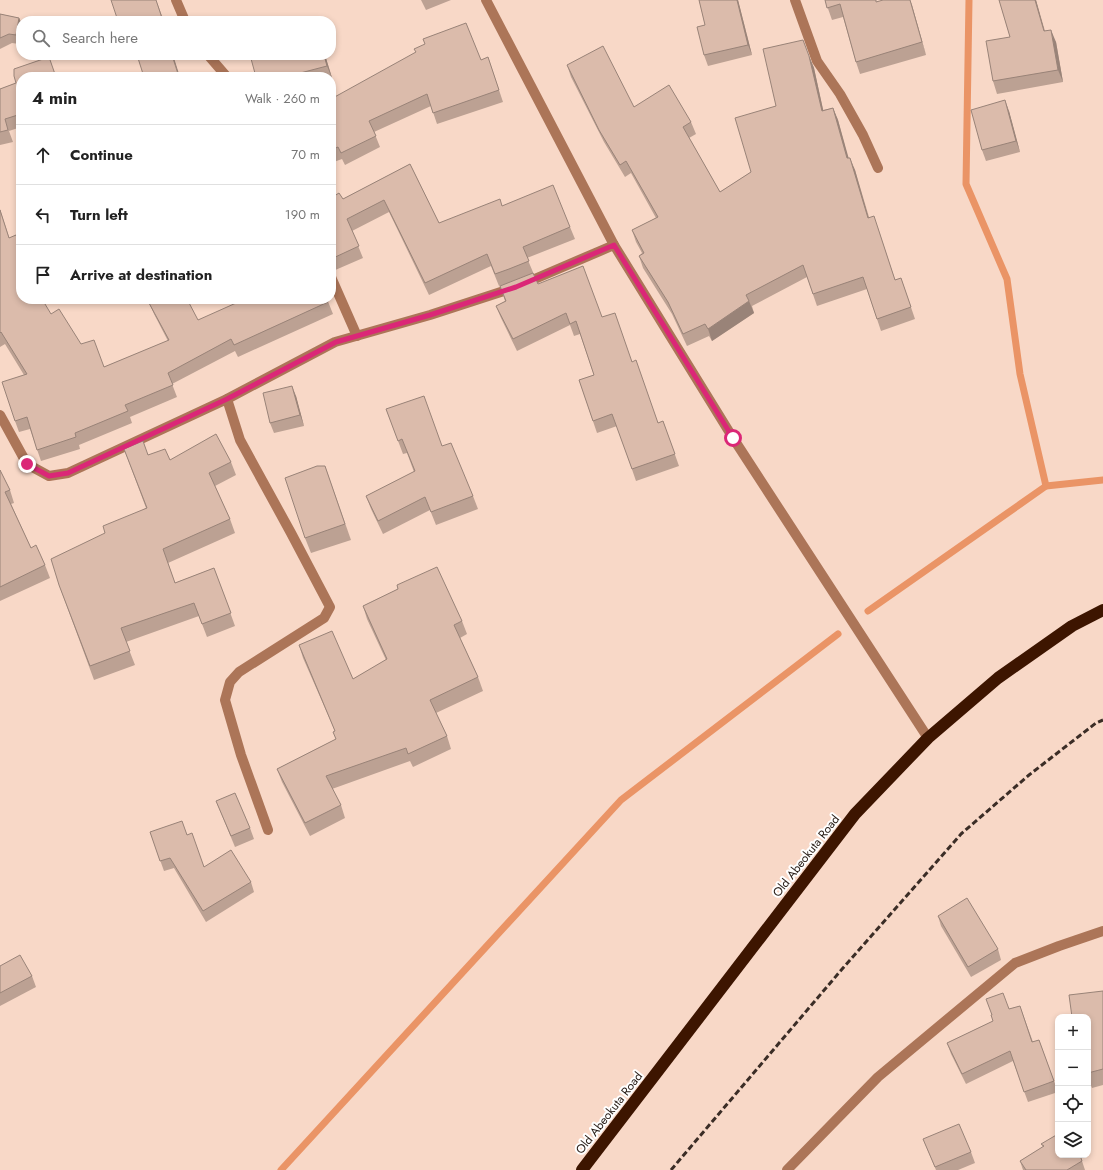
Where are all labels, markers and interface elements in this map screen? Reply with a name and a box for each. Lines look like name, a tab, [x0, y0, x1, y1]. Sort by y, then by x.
search box	[16, 16, 336, 60]
icon: search	[30, 27, 52, 49]
text: Search here	[62, 27, 138, 49]
text: 4 min	[32, 86, 77, 110]
text: Walk · 260 m	[245, 89, 320, 108]
icon: ahead	[32, 144, 54, 166]
text: Continue	[70, 144, 133, 166]
text: 70 m	[291, 145, 320, 164]
icon: left	[32, 204, 54, 226]
text: Turn left	[70, 204, 128, 226]
text: 190 m	[285, 205, 320, 224]
icon: arrive	[32, 264, 54, 286]
text: Arrive at destination	[70, 264, 212, 286]
route start	[724, 429, 742, 447]
route end	[18, 455, 36, 473]
street label: Old Abeokuta Road	[768, 811, 844, 901]
map controls	[1055, 1014, 1091, 1158]
button: +	[1055, 1014, 1091, 1050]
button: −	[1055, 1050, 1091, 1086]
street label: Old Abeokuta Road	[571, 1068, 647, 1158]
button: locate	[1055, 1086, 1091, 1122]
button: layers	[1055, 1122, 1091, 1158]

